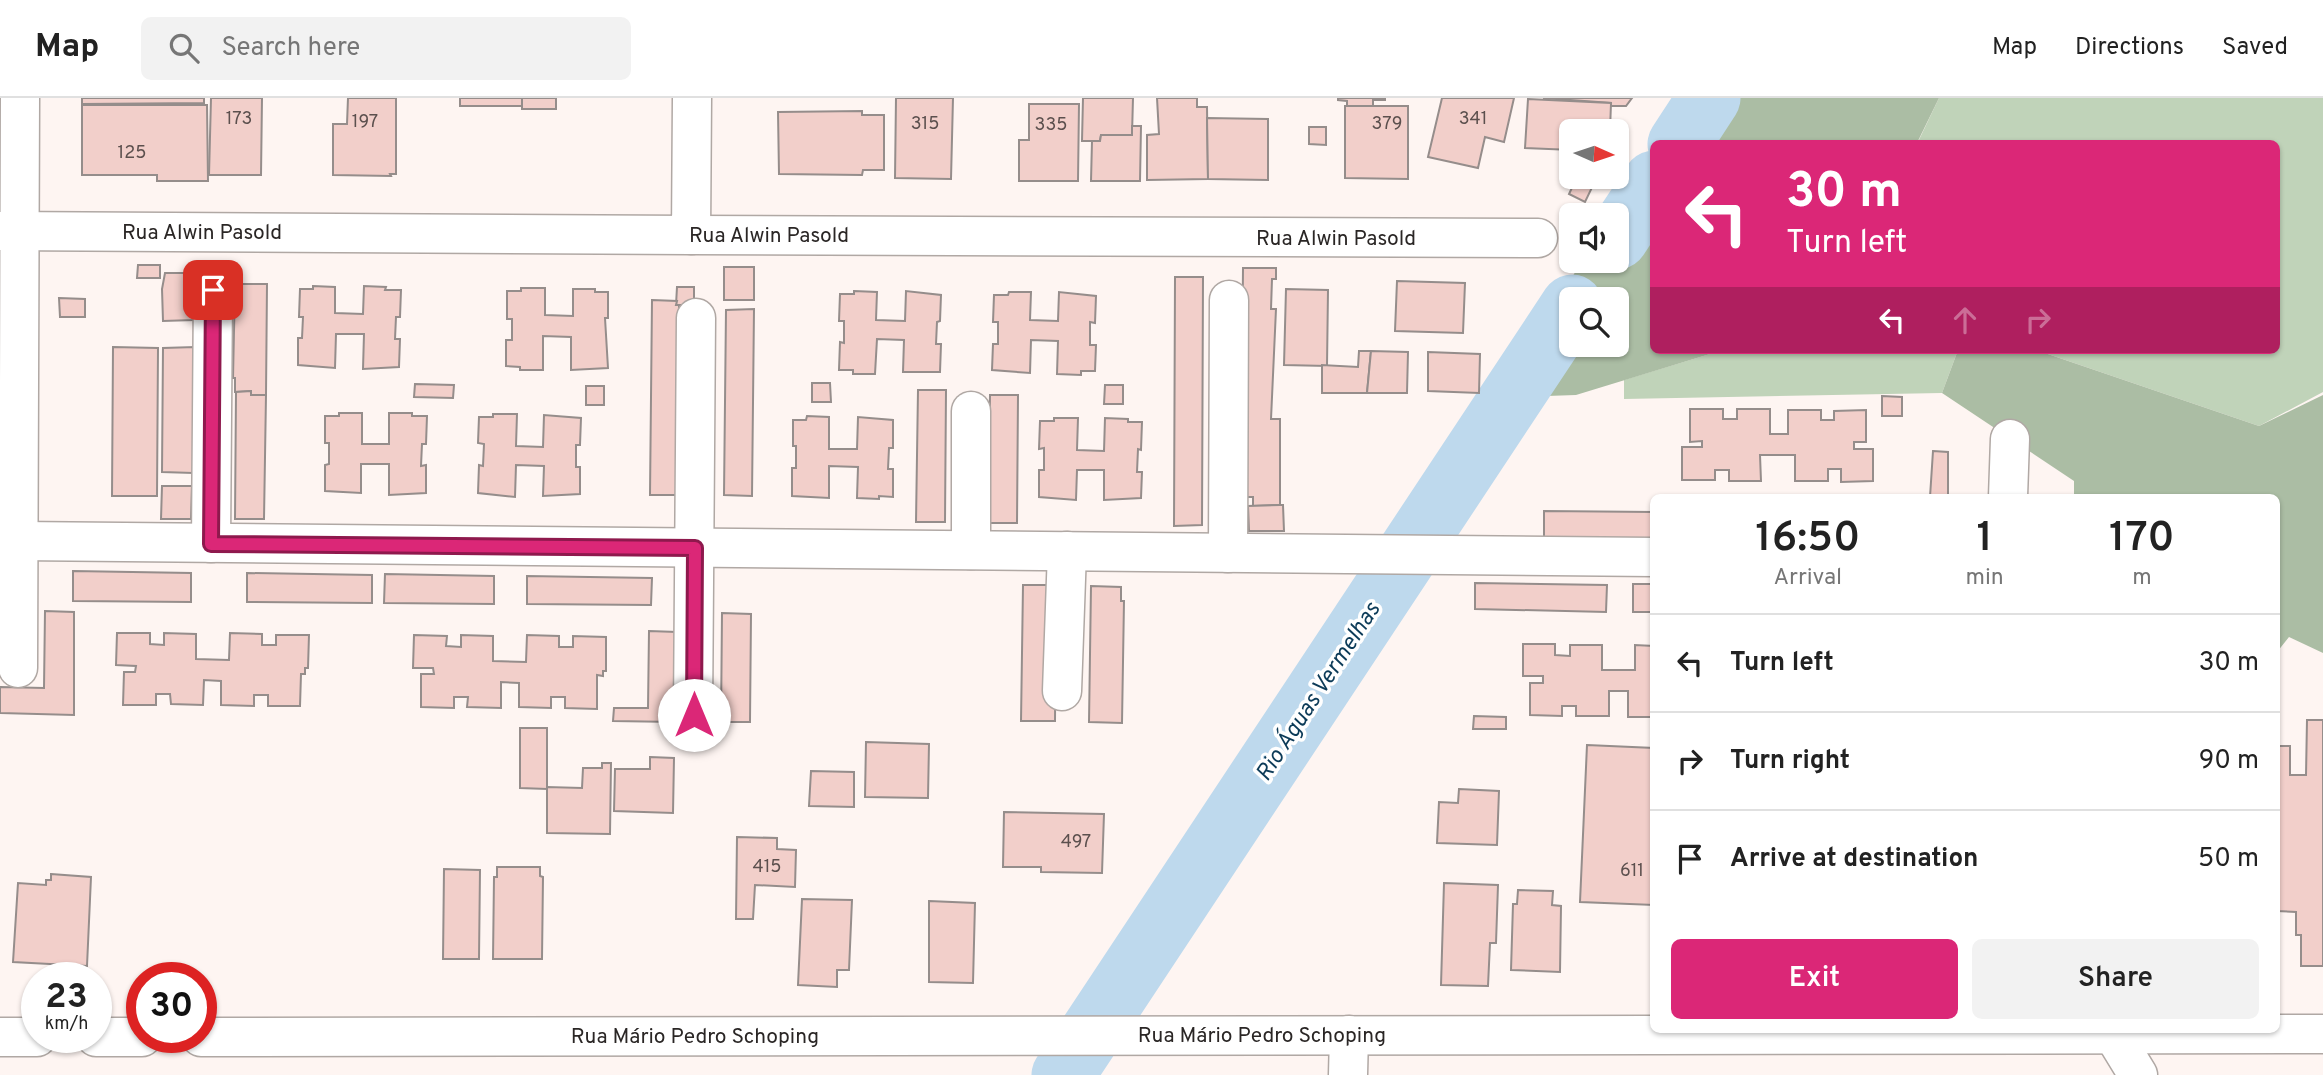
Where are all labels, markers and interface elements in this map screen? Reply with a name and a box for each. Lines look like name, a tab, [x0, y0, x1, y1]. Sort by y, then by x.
search box	[141, 17, 631, 80]
text: Map	[35, 27, 99, 69]
icon: search	[165, 29, 203, 67]
text: Search here	[221, 32, 360, 65]
text: Map	[1992, 33, 2037, 63]
text: Directions	[2075, 33, 2184, 63]
text: Saved	[2222, 33, 2288, 63]
house number: 173	[226, 108, 252, 131]
house number: 341	[1459, 108, 1487, 131]
house number: 197	[352, 111, 378, 134]
house number: 315	[911, 113, 939, 136]
house number: 379	[1372, 113, 1402, 136]
house number: 335	[1035, 114, 1067, 137]
north arrow	[1559, 119, 1629, 189]
map controls	[1559, 119, 1629, 357]
house number: 125	[118, 142, 146, 165]
text: 30 m	[1786, 163, 1902, 225]
icon: left	[1671, 168, 1762, 259]
button: sound	[1559, 203, 1629, 273]
street label: Rua Alwin Pasold	[122, 220, 282, 247]
street label: Rua Alwin Pasold	[689, 223, 849, 250]
text: Turn left	[1786, 224, 1907, 264]
street label: Rua Alwin Pasold	[1256, 226, 1416, 253]
pin	[183, 260, 243, 320]
icon: arrive	[194, 271, 232, 309]
button: search	[1559, 287, 1629, 357]
icon: left	[1873, 301, 1911, 339]
icon: ahead	[1946, 301, 1984, 339]
icon: right	[2019, 301, 2057, 339]
text: 16:50	[1755, 513, 1860, 566]
text: 1	[1976, 513, 1993, 566]
text: 170	[2109, 513, 2175, 566]
text: Arrival	[1773, 564, 1842, 593]
text: min	[1966, 564, 2004, 593]
text: m	[2132, 564, 2152, 593]
water label: Rio Águas Vermelhas	[1250, 596, 1388, 787]
icon: left	[1671, 644, 1709, 682]
text: Turn left	[1730, 647, 1834, 680]
text: 30 m	[2199, 647, 2259, 680]
position arrow	[657, 678, 731, 752]
icon: right	[1671, 742, 1709, 780]
text: Turn right	[1730, 745, 1850, 778]
text: 90 m	[2199, 745, 2259, 778]
house number: 497	[1061, 831, 1091, 854]
icon: arrive	[1671, 840, 1709, 878]
text: Arrive at destination	[1730, 843, 1978, 876]
text: 50 m	[2198, 843, 2259, 876]
house number: 415	[752, 856, 782, 879]
house number: 611	[1620, 860, 1644, 883]
button: Exit	[1671, 939, 1958, 1019]
button: Share	[1972, 939, 2259, 1019]
speed limit sign: 30	[126, 962, 217, 1053]
text: 23	[45, 976, 88, 1020]
text: km/h	[45, 1013, 88, 1036]
street label: Rua Mário Pedro Schoping	[1138, 1023, 1386, 1050]
street label: Rua Mário Pedro Schoping	[571, 1024, 819, 1051]

